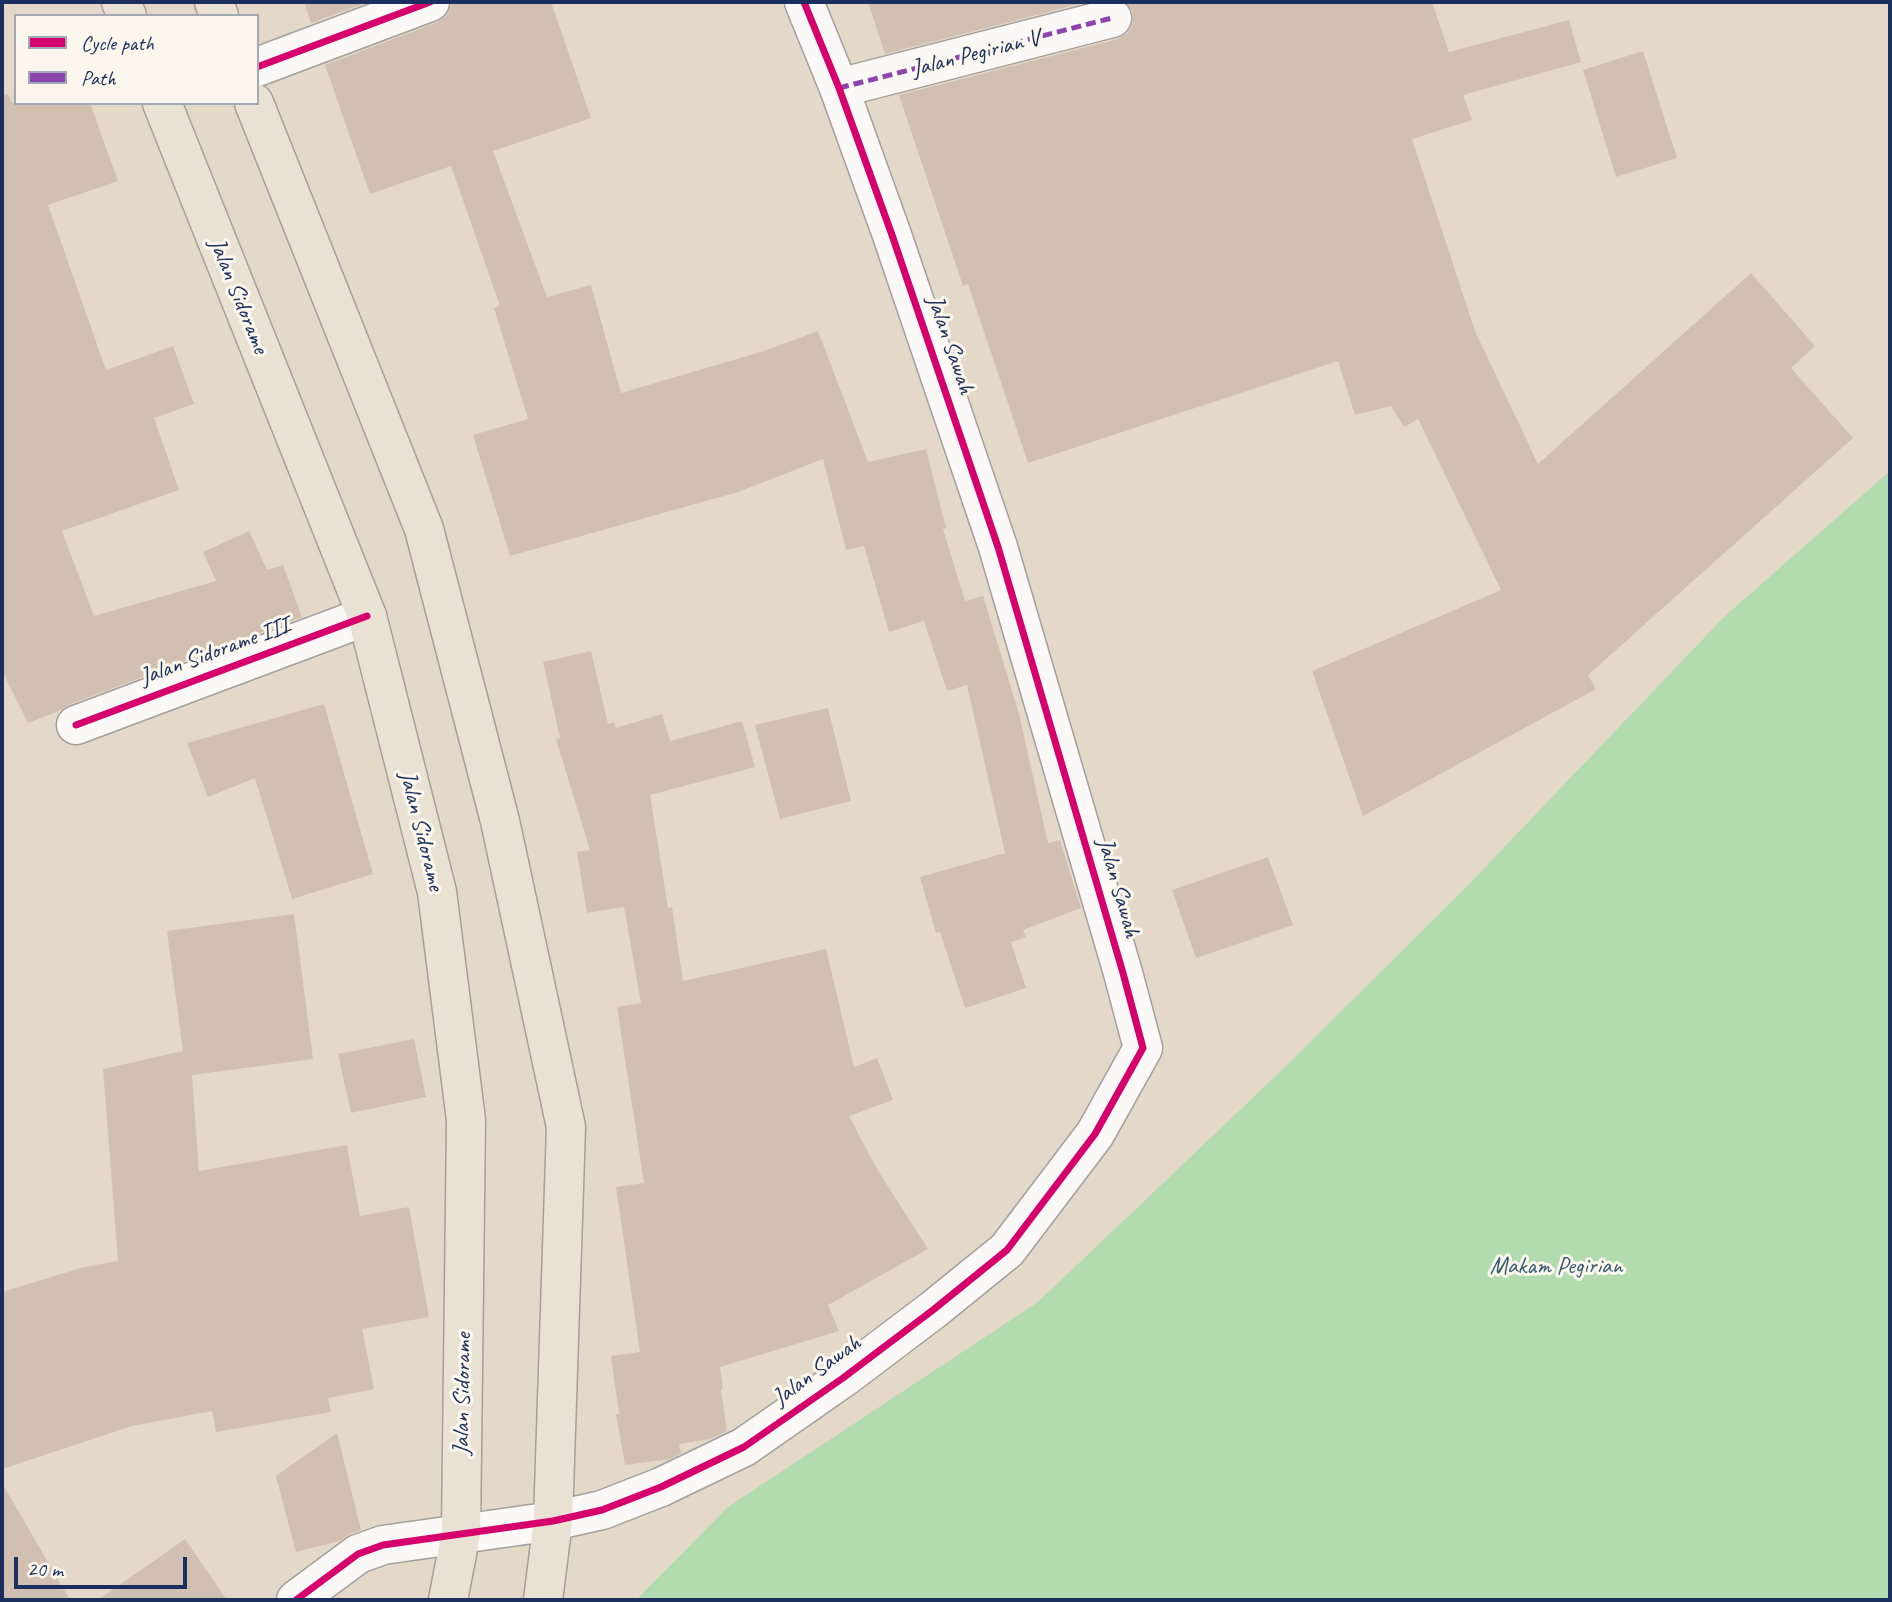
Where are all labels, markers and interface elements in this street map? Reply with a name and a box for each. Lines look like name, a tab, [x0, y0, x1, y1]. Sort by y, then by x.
legend	[14, 14, 259, 105]
street label: Jalan Pegirian V	[909, 24, 1043, 84]
text: Cycle path	[81, 30, 154, 56]
text: Path	[81, 65, 116, 91]
street label: Jalan Sidorame	[202, 234, 274, 358]
street label: Jalan Sawah	[920, 292, 980, 398]
street label: Jalan Sidorame III	[136, 612, 294, 692]
street label: Jalan Sidorame	[392, 768, 450, 894]
street label: Jalan Sawah	[1090, 835, 1146, 941]
park label: Makam Pegirian	[1490, 1253, 1622, 1281]
street label: Jalan Sawah	[767, 1329, 867, 1413]
street label: Jalan Sidorame	[448, 1333, 478, 1455]
scale bar	[18, 1542, 191, 1586]
text: 20 m	[27, 1556, 63, 1582]

